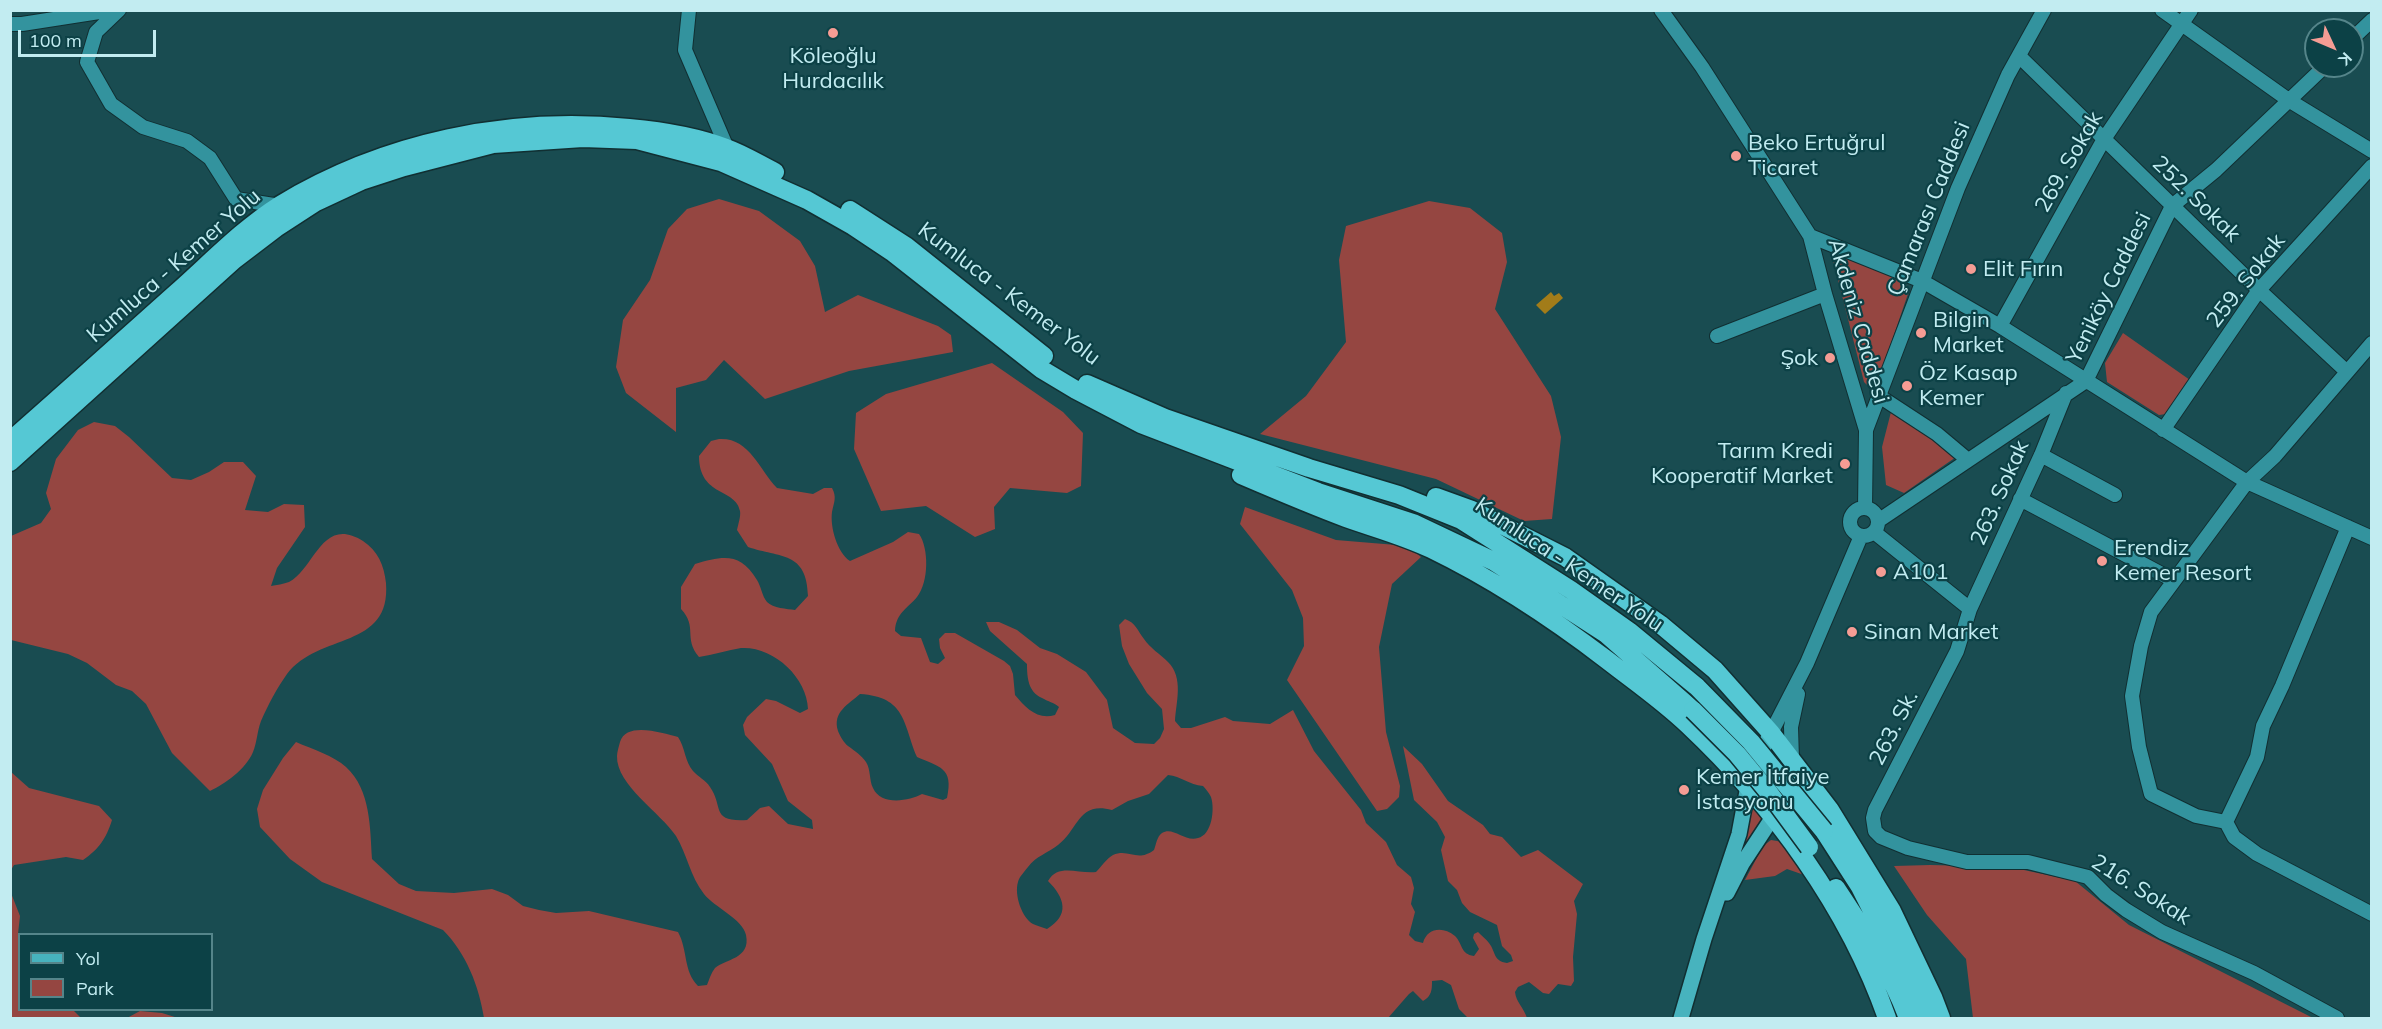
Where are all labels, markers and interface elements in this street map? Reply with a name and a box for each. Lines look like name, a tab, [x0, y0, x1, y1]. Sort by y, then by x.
scale bar	[21, 18, 159, 56]
north arrow	[2304, 18, 2364, 78]
marker: Köleoğlu Hurdacılık	[826, 26, 840, 40]
text: 100 m	[29, 29, 82, 52]
place label: Köleoğlu Hurdacılık	[782, 43, 884, 94]
text: K	[2335, 48, 2356, 70]
street label: 269. Sokak	[2029, 107, 2109, 217]
street label: Çamarası Caddesi	[1882, 118, 1976, 300]
place label: Beko Ertuğrul Ticaret	[1748, 130, 1885, 182]
marker: Beko Ertuğrul Ticaret	[1729, 149, 1743, 163]
street label: 252. Sokak	[2146, 150, 2246, 248]
street label: Kumluca - Kemer Yolu	[82, 183, 266, 349]
street label: Yeniköy Caddesi	[2061, 208, 2157, 368]
street label: Kumluca - Kemer Yolu	[913, 217, 1105, 371]
street label: 259. Sokak	[2201, 229, 2291, 333]
street label: Akdeniz Caddesi	[1822, 236, 1894, 406]
place label: Elit Fırın	[1983, 256, 2063, 282]
marker: Elit Fırın	[1964, 262, 1978, 276]
place label: Bilgin Market	[1933, 307, 2004, 358]
marker: Bilgin Market	[1914, 326, 1928, 340]
place label: Şok	[1780, 345, 1818, 371]
marker: Şok	[1823, 351, 1837, 365]
place label: Öz Kasap Kemer	[1919, 360, 2018, 412]
marker: Öz Kasap Kemer	[1900, 379, 1914, 393]
street label: 263. Sokak	[1965, 436, 2035, 550]
place label: Tarım Kredi Kooperatif Market	[1651, 438, 1833, 490]
marker: Tarım Kredi Kooperatif Market	[1838, 457, 1852, 471]
street label: Kumluca - Kemer Yolu	[1470, 492, 1668, 638]
place label: Erendiz Kemer Resort	[2114, 535, 2251, 586]
marker: Erendiz Kemer Resort	[2095, 554, 2109, 568]
place label: A101	[1893, 559, 1949, 585]
marker: A101	[1874, 565, 1888, 579]
place label: Sinan Market	[1864, 619, 1998, 645]
marker: Sinan Market	[1845, 625, 1859, 639]
street label: 263. Sk.	[1864, 686, 1924, 770]
place label: Kemer İtfaiye İstasyonu	[1696, 764, 1829, 816]
marker: Kemer İtfaiye İstasyonu	[1677, 783, 1691, 797]
street label: 216. Sokak	[2086, 849, 2196, 931]
legend	[18, 933, 213, 1011]
text: Yol	[76, 947, 100, 970]
text: Park	[76, 977, 114, 1000]

